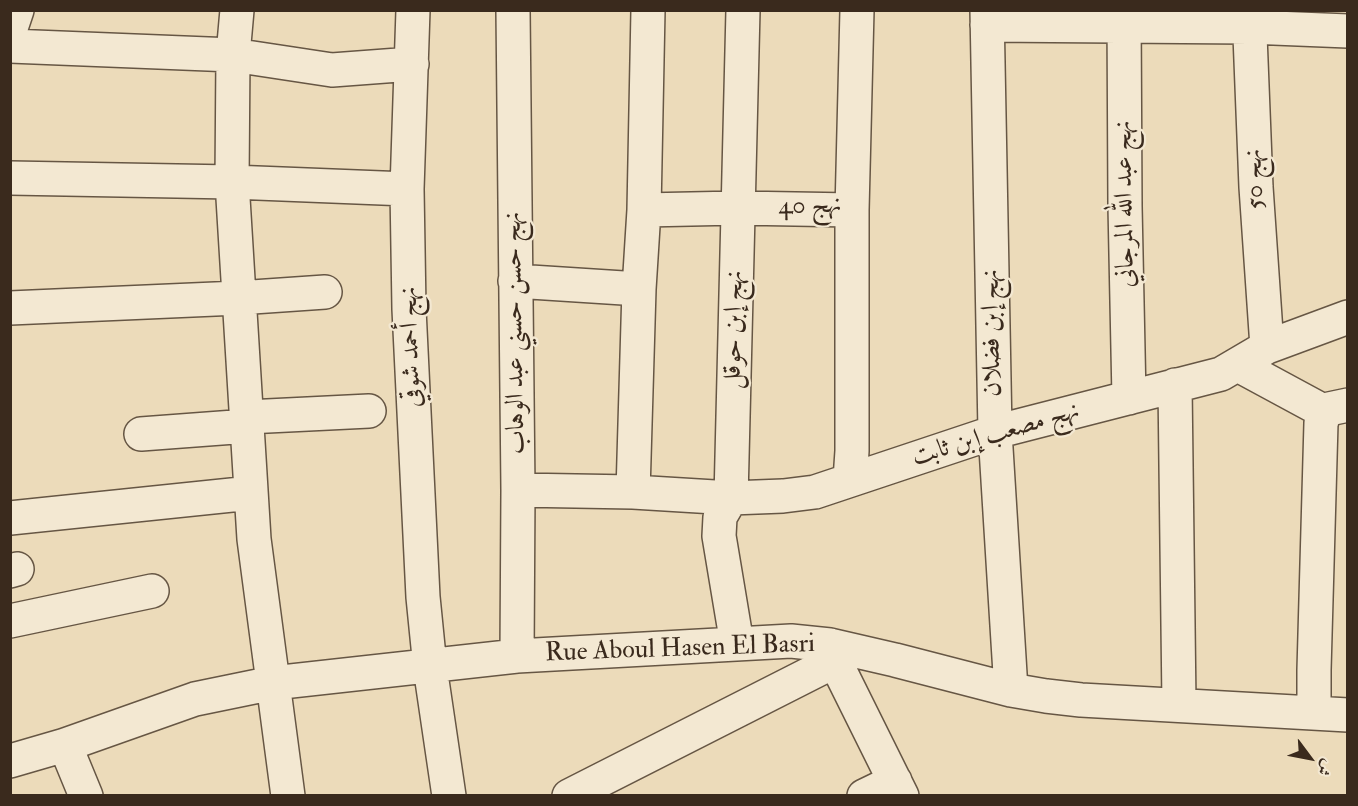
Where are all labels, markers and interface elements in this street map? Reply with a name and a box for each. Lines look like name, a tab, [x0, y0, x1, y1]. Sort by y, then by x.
street label: نهج عبد الله المرجاني	[1109, 120, 1143, 288]
street label: نهج 50	[1239, 148, 1273, 210]
street label: نهج 40	[778, 190, 842, 224]
street label: نهج حسن حسني عبد الوهاب	[498, 211, 534, 455]
street label: نهج إبن فضلان	[976, 269, 1010, 397]
street label: نهج إبن حوقل	[718, 270, 752, 390]
street label: نهج أحمد شوقي	[394, 286, 430, 408]
street label: نهج مصعب إبن ثابت	[909, 396, 1083, 474]
street label: Rue Aboul Hasen El Basri	[544, 630, 816, 670]
north arrow	[1280, 728, 1340, 788]
text: ش	[1313, 756, 1338, 780]

